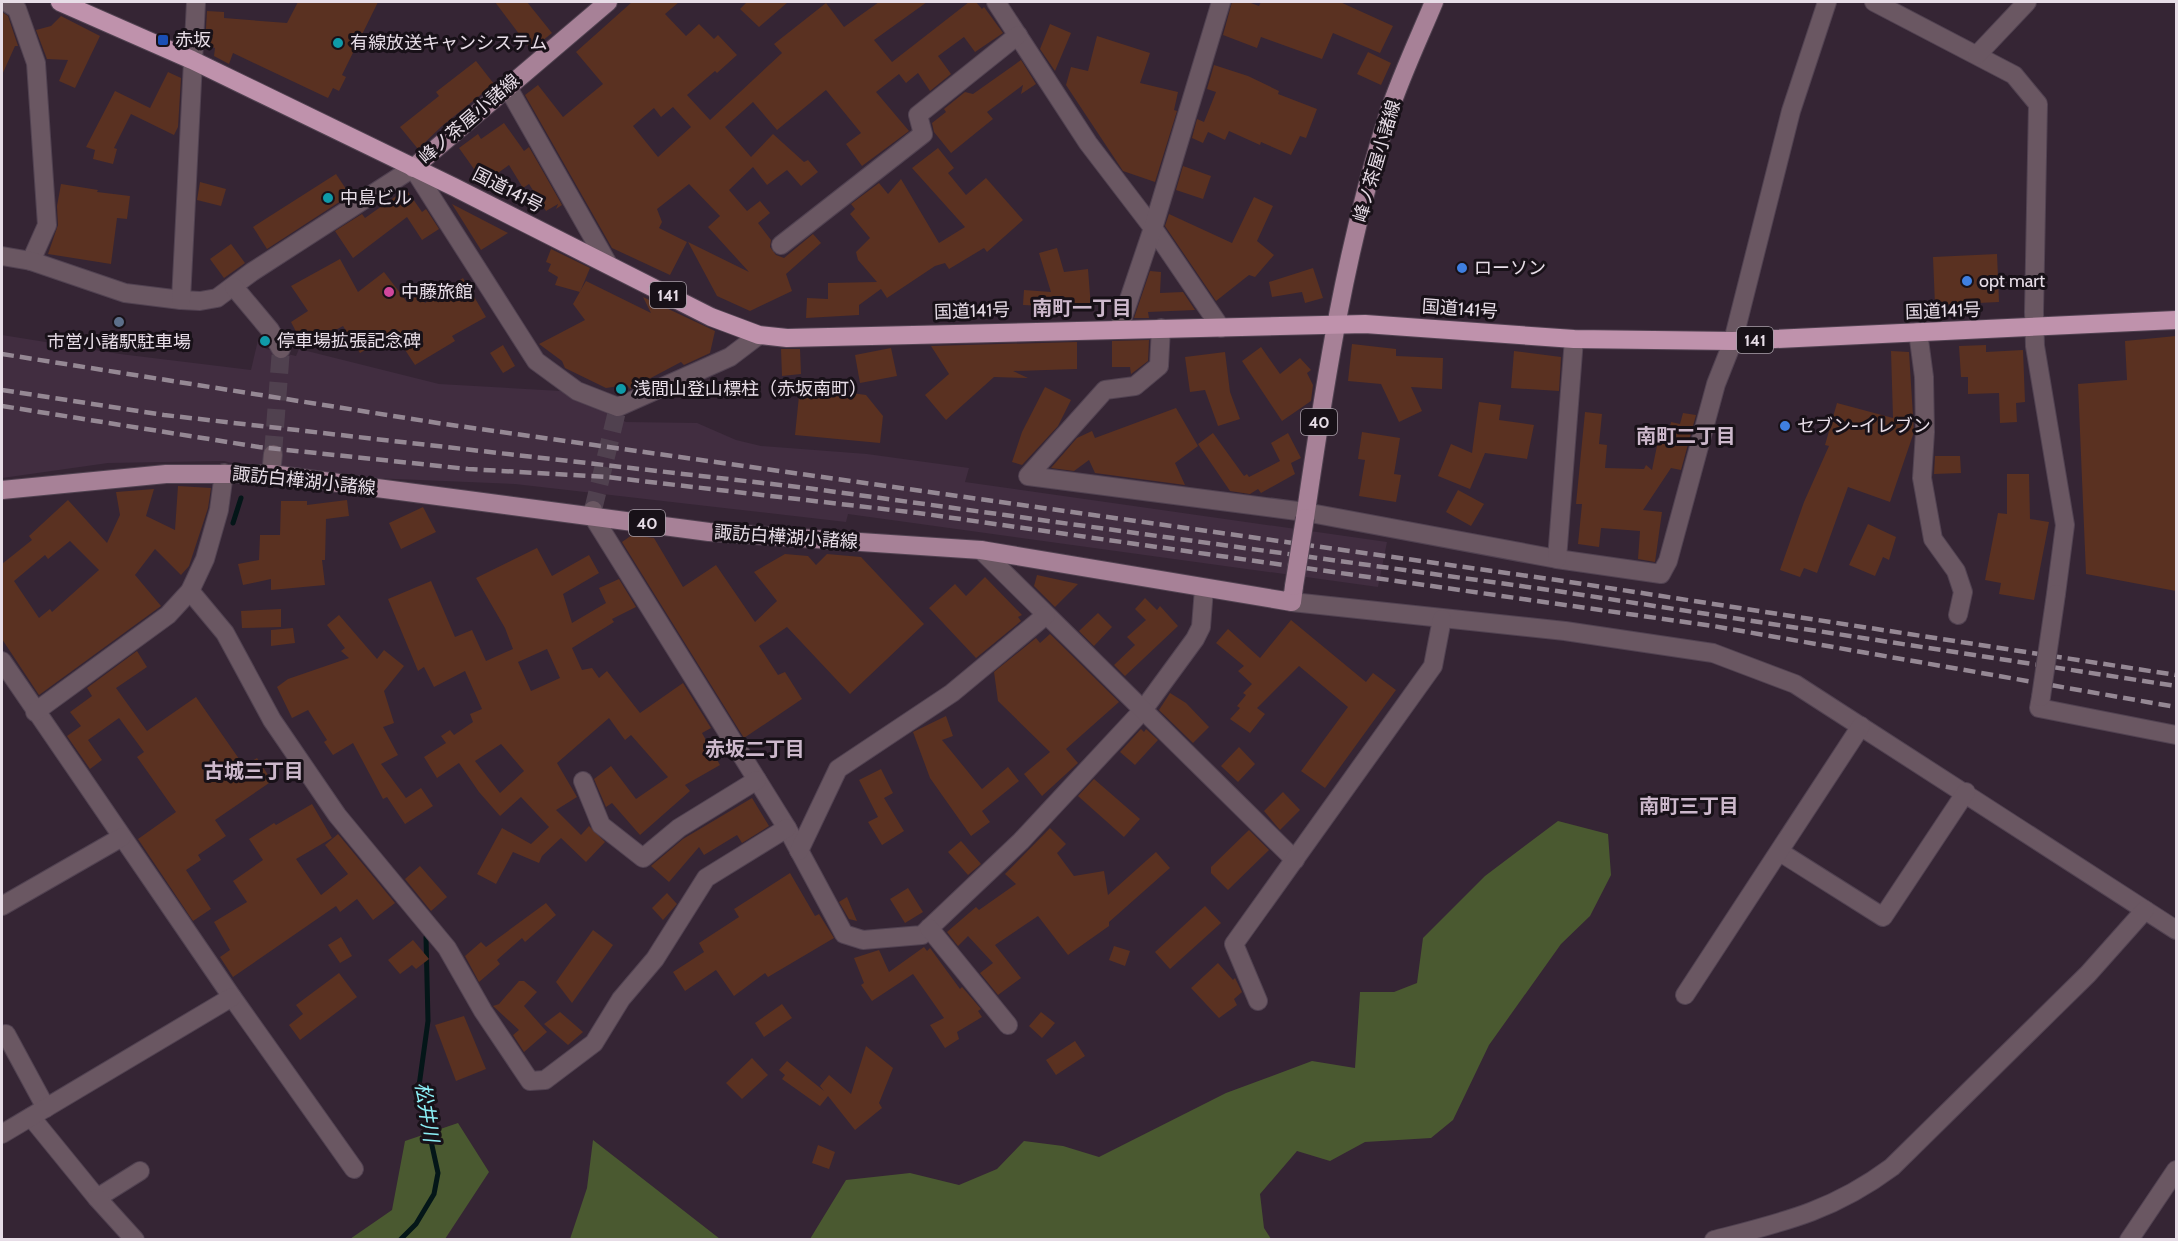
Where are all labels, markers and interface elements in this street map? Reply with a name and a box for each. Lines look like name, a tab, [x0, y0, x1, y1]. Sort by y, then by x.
place label: 赤坂	[175, 29, 211, 51]
place label: 有線放送キャンシステム	[350, 32, 547, 54]
marker: 赤坂	[156, 33, 170, 47]
marker: 有線放送キャンシステム	[331, 36, 345, 50]
street label: 峰ノ茶屋小諸線	[414, 69, 524, 169]
street label: 峰ノ茶屋小諸線	[1349, 97, 1405, 225]
street label: 国道141号	[469, 163, 547, 217]
place label: 中島ビル	[340, 187, 412, 209]
marker: 中島ビル	[321, 191, 335, 205]
place label: ローソン	[1474, 257, 1546, 279]
marker: ローソン	[1455, 261, 1469, 275]
place label: opt mart	[1979, 270, 2045, 292]
marker: opt mart	[1960, 274, 1974, 288]
place label: 中藤旅館	[401, 281, 473, 303]
road number: 141	[650, 282, 686, 308]
marker: 中藤旅館	[382, 285, 396, 299]
street label: 国道141号	[1421, 295, 1499, 323]
district label: 南町一丁目	[1032, 296, 1132, 320]
street label: 国道141号	[934, 299, 1010, 323]
street label: 国道141号	[1905, 299, 1981, 323]
marker: 市営小諸駅駐車場	[112, 315, 126, 329]
road number: 141	[1737, 327, 1773, 353]
place label: 停車場拡張記念碑	[277, 330, 421, 352]
place label: 市営小諸駅駐車場	[47, 331, 191, 353]
marker: 停車場拡張記念碑	[258, 334, 272, 348]
place label: 浅間山登山標柱（赤坂南町）	[633, 378, 867, 400]
marker: 浅間山登山標柱（赤坂南町）	[614, 382, 628, 396]
road number: 40	[1301, 409, 1337, 435]
place label: セブン-イレブン	[1797, 415, 1931, 437]
marker: セブン-イレブン	[1778, 419, 1792, 433]
district label: 南町二丁目	[1636, 424, 1736, 448]
street label: 諏訪白樺湖小諸線	[231, 463, 377, 499]
road number: 40	[629, 510, 665, 536]
street label: 諏訪白樺湖小諸線	[713, 521, 859, 553]
district label: 赤坂二丁目	[705, 737, 805, 761]
district label: 古城三丁目	[204, 759, 304, 783]
district label: 南町三丁目	[1639, 794, 1739, 818]
water label: 松井川	[410, 1080, 444, 1145]

